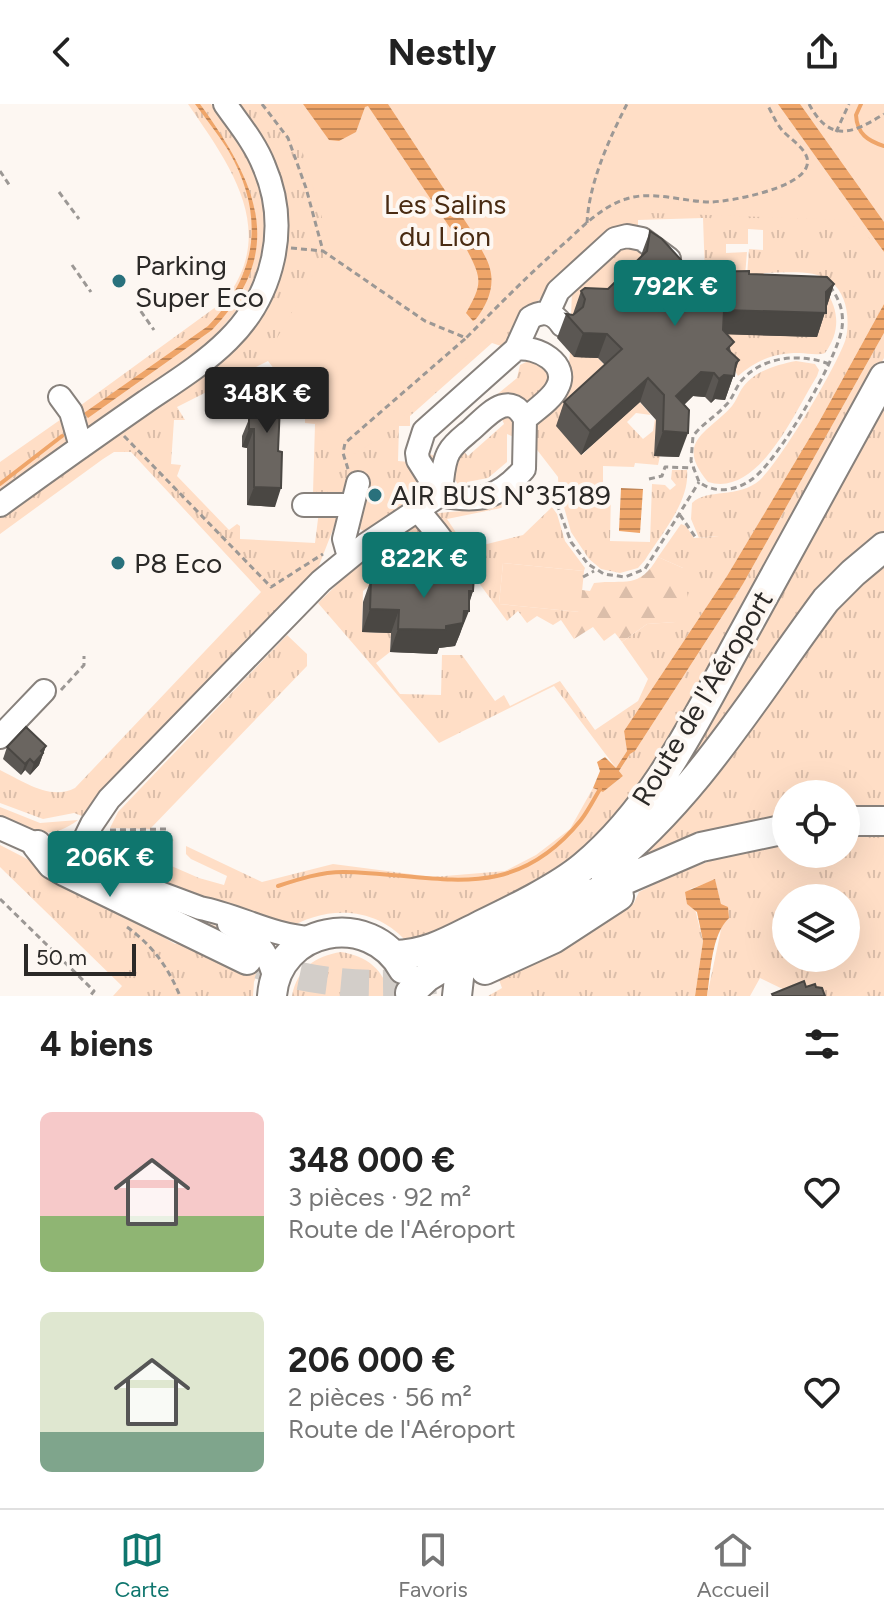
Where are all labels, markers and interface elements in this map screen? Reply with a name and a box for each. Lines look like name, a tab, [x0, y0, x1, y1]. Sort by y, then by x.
icon: back	[40, 30, 84, 74]
icon: share	[800, 30, 844, 74]
text: Nestly	[388, 31, 496, 74]
park label: Les Salins du Lion	[384, 187, 506, 253]
place label: Parking Super Eco	[135, 248, 264, 314]
pin: 792K €	[610, 260, 740, 328]
text: 792K €	[632, 270, 718, 302]
marker: Parking Super Eco	[110, 272, 128, 290]
pin: 348K €	[202, 367, 332, 435]
text: 348K €	[223, 377, 311, 409]
place label: AIR BUS N°35189	[391, 478, 611, 512]
marker: AIR BUS N°35189	[366, 486, 384, 504]
pin: 822K €	[359, 532, 489, 600]
text: 822K €	[380, 542, 468, 574]
place label: P8 Eco	[134, 546, 222, 580]
marker: P8 Eco	[109, 554, 127, 572]
street label: Route de l'Aéroport	[624, 584, 780, 812]
map controls	[772, 780, 860, 972]
button: locate	[772, 780, 860, 868]
pin: 206K €	[45, 831, 175, 899]
text: 206K €	[66, 841, 154, 873]
button: layers	[772, 884, 860, 972]
scale bar	[24, 940, 136, 976]
text: 50 m	[36, 944, 87, 971]
icon: filters	[800, 1022, 844, 1066]
text: 4 biens	[40, 1024, 153, 1065]
text: 348 000 €	[288, 1140, 455, 1181]
icon: home	[104, 1144, 200, 1240]
icon: heart	[800, 1170, 844, 1214]
text: 3 pièces · 92 m²	[288, 1181, 471, 1213]
text: Route de l'Aéroport	[288, 1213, 516, 1245]
text: 206 000 €	[288, 1340, 455, 1381]
icon: home	[104, 1344, 200, 1440]
icon: heart	[800, 1370, 844, 1414]
text: 2 pièces · 56 m²	[288, 1381, 472, 1413]
text: Route de l'Aéroport	[288, 1413, 516, 1445]
tab: Carte	[114, 1528, 169, 1603]
tab: Favoris	[398, 1528, 468, 1603]
tab: Accueil	[697, 1528, 770, 1603]

